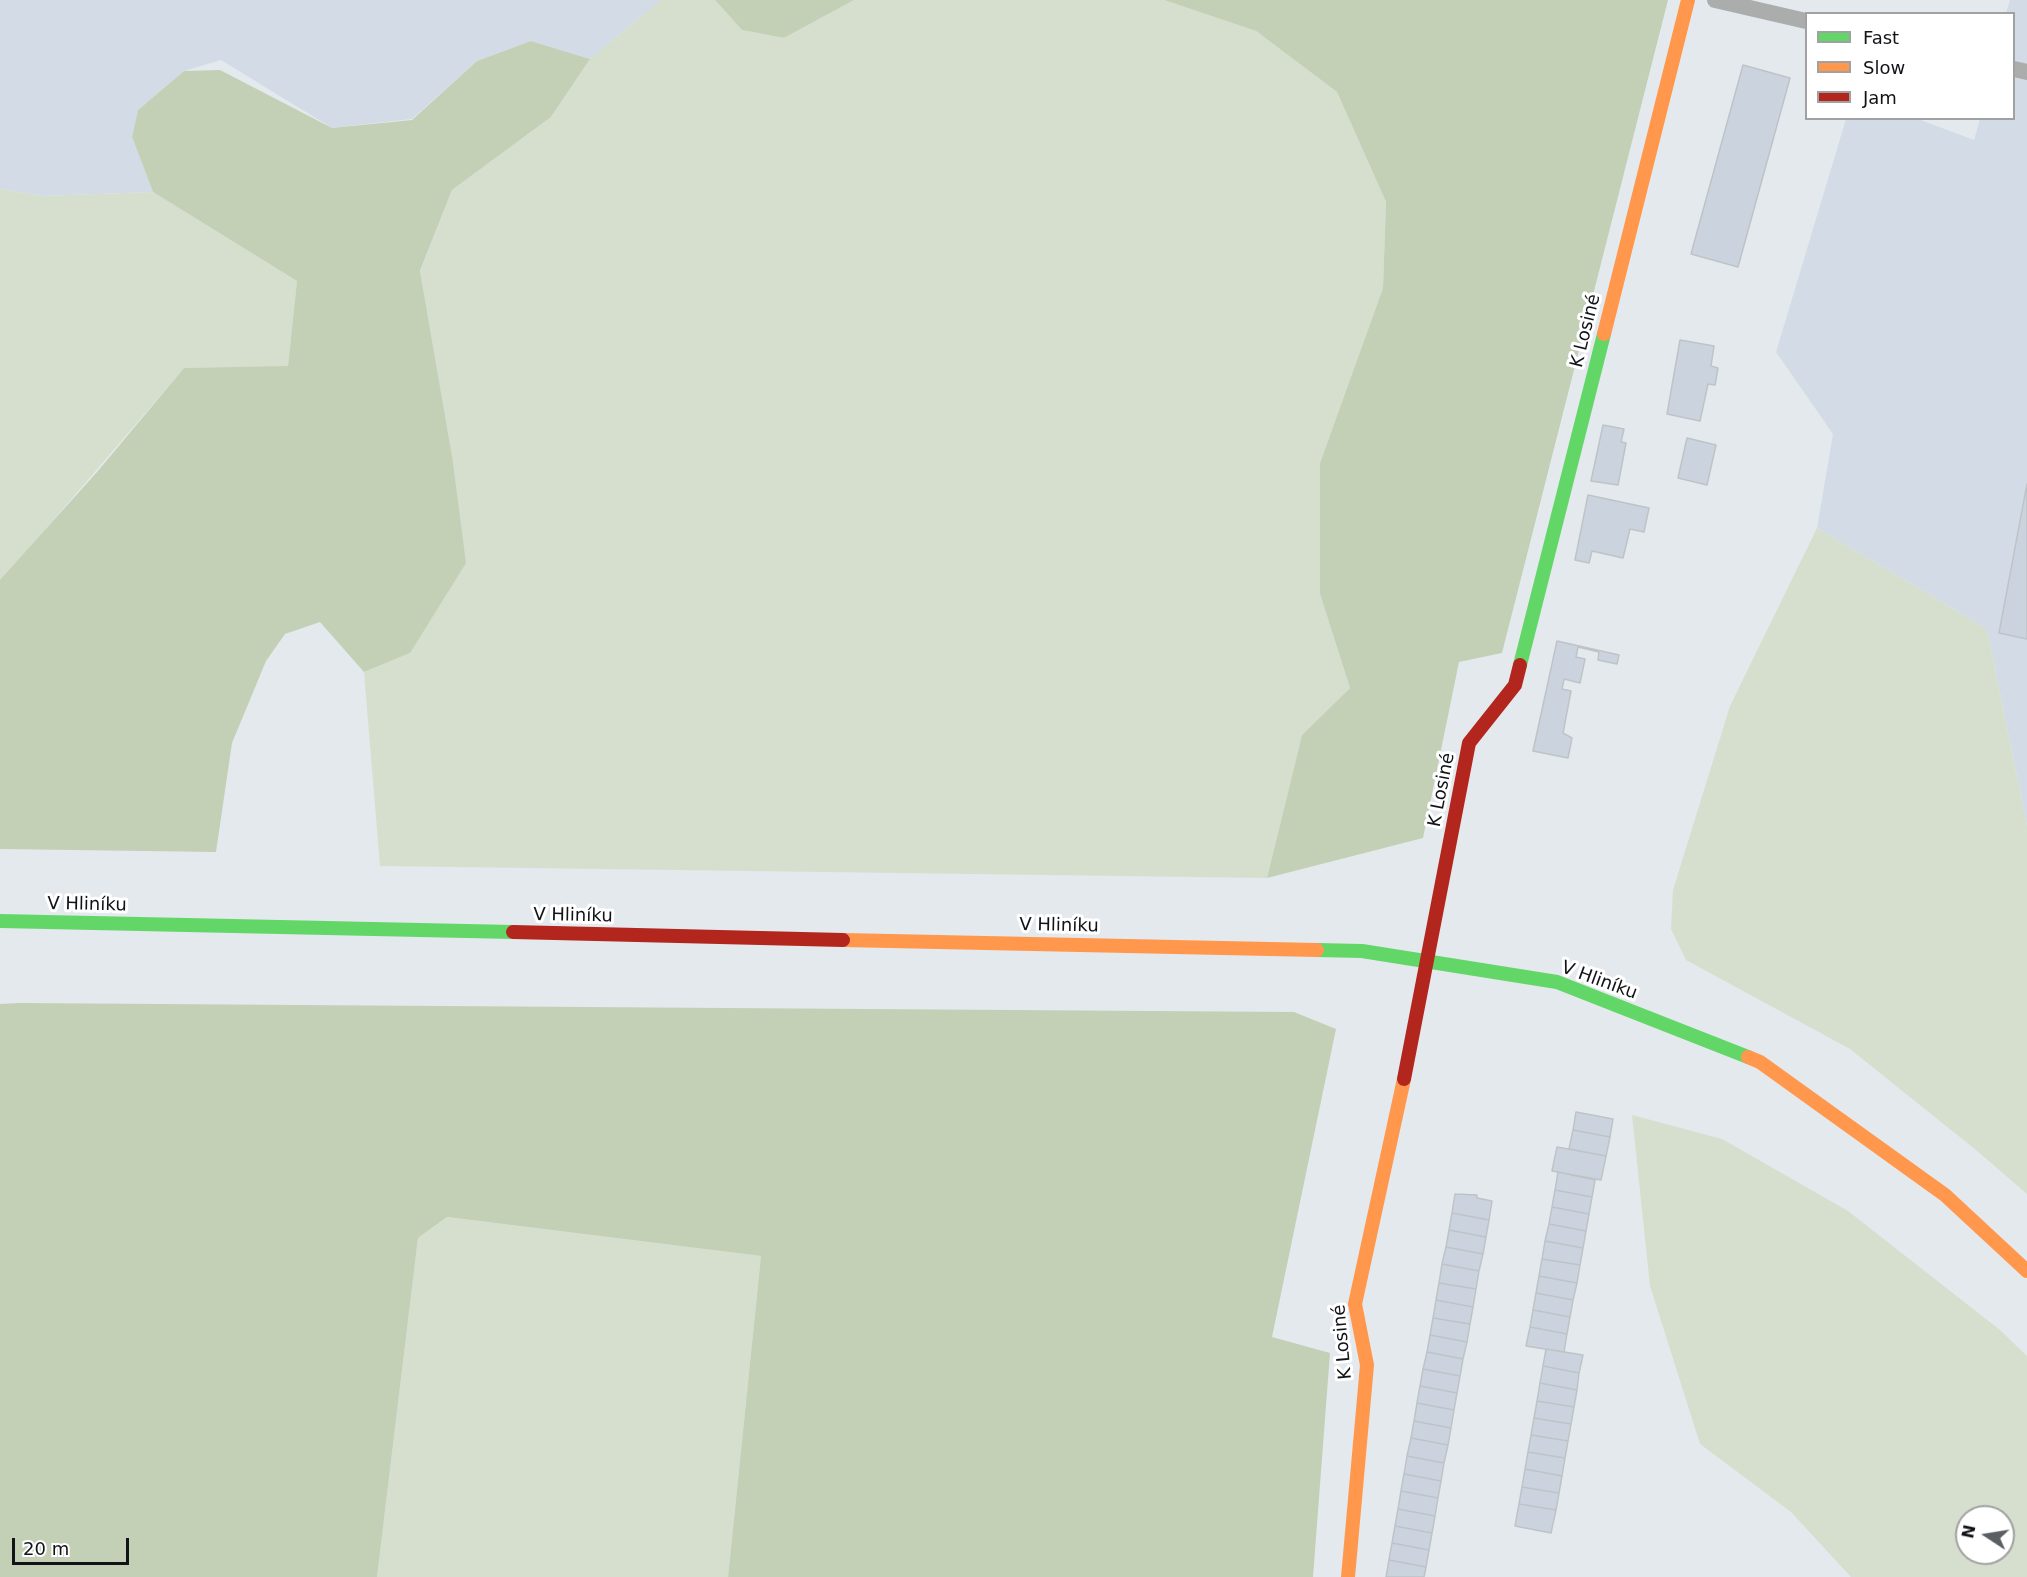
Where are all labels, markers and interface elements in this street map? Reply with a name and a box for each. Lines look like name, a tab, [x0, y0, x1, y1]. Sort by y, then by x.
legend	[1805, 12, 2015, 120]
text: Fast	[1863, 27, 1899, 48]
text: Slow	[1863, 57, 1905, 78]
text: Jam	[1863, 87, 1897, 108]
street label: K Losiné	[1566, 292, 1606, 370]
street label: K Losiné	[1424, 751, 1460, 829]
street label: V Hliníku	[47, 894, 127, 916]
street label: V Hliníku	[533, 905, 613, 927]
street label: V Hliníku	[1019, 915, 1099, 937]
street label: V Hliníku	[1558, 957, 1640, 1005]
street label: K Losiné	[1329, 1304, 1357, 1380]
north arrow	[1955, 1505, 2015, 1565]
text: N	[1958, 1523, 1980, 1540]
scale bar	[15, 1526, 132, 1564]
text: 20 m	[23, 1538, 69, 1559]

